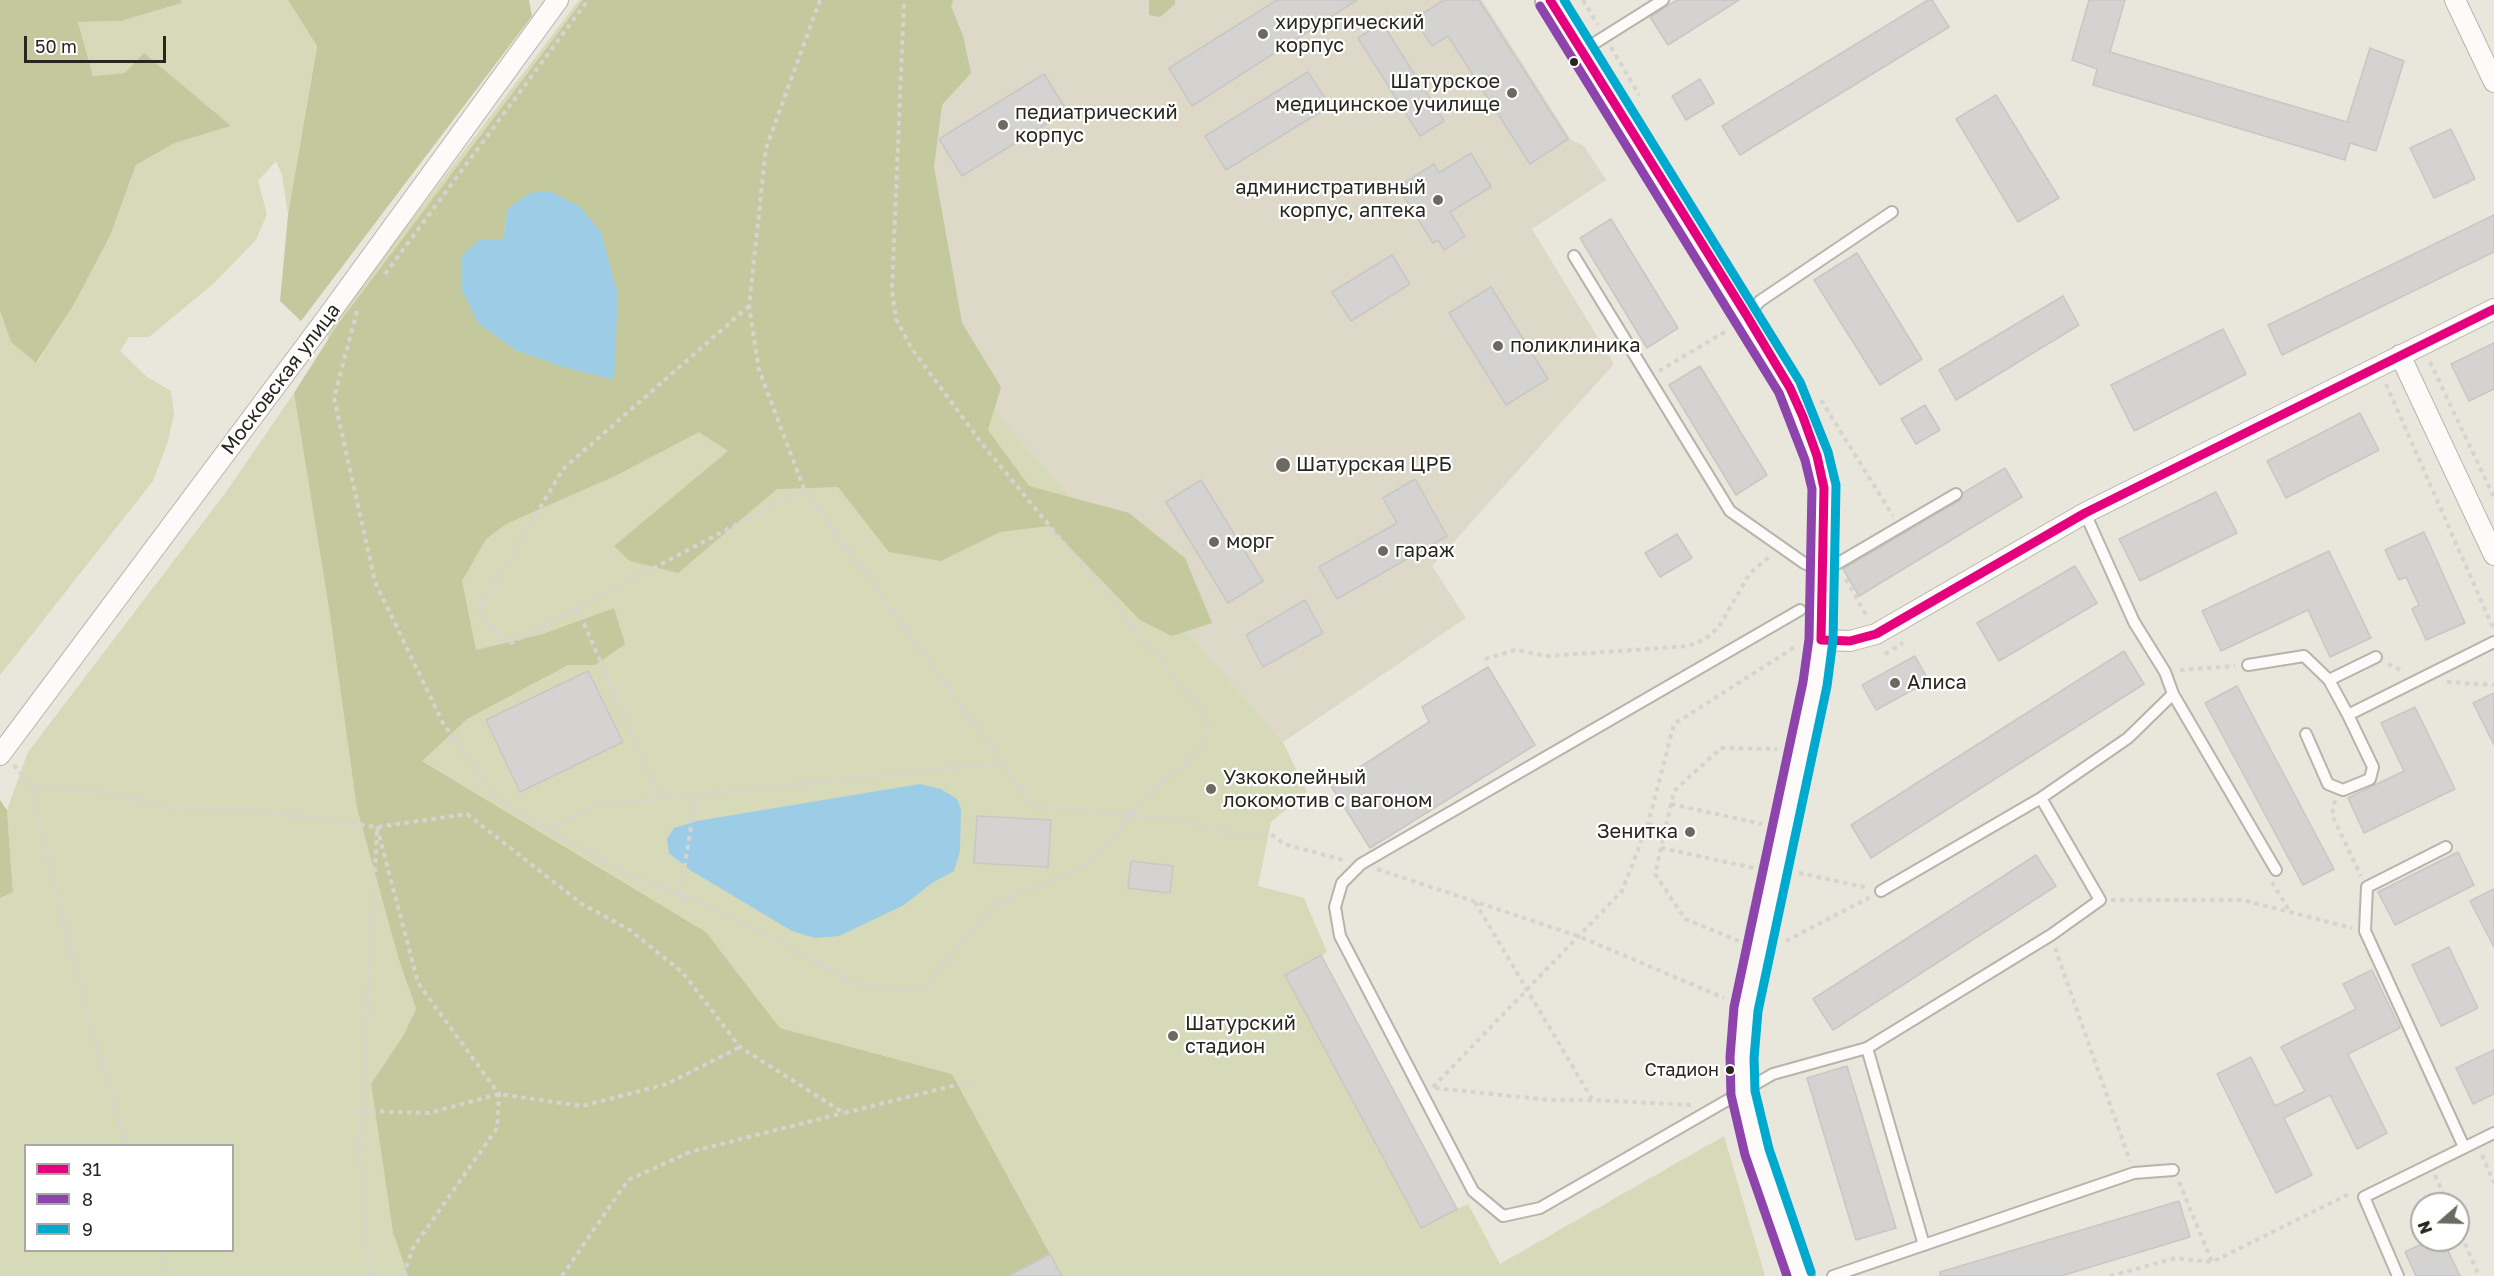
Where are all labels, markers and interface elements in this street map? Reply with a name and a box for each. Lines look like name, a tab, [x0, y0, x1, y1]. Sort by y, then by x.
place label: хирургический корпус	[1275, 11, 1424, 58]
scale bar	[27, 24, 170, 62]
marker: хирургический корпус	[1256, 27, 1270, 41]
text: 50 m	[35, 35, 77, 57]
unlabelled marker	[1568, 56, 1580, 68]
place label: Шатурское медицинское училище	[1276, 70, 1500, 117]
marker: Шатурское медицинское училище	[1505, 86, 1519, 100]
place label: педиатрический корпус	[1015, 101, 1178, 148]
marker: педиатрический корпус	[996, 118, 1010, 132]
place label: административный корпус, аптека	[1235, 176, 1426, 223]
marker: административный корпус, аптека	[1431, 193, 1445, 207]
street label: Московская улица	[216, 299, 346, 459]
place label: поликлиника	[1510, 334, 1640, 358]
marker: поликлиника	[1491, 339, 1505, 353]
place label: Шатурская ЦРБ	[1296, 453, 1452, 477]
marker: Шатурская ЦРБ	[1274, 456, 1292, 474]
place label: морг	[1226, 530, 1274, 554]
marker: морг	[1207, 535, 1221, 549]
place label: гараж	[1395, 539, 1455, 563]
marker: гараж	[1376, 544, 1390, 558]
place label: Алиса	[1907, 671, 1967, 695]
marker: Алиса	[1888, 676, 1902, 690]
place label: Узкоколейный локомотив с вагоном	[1223, 766, 1432, 813]
marker: Узкоколейный локомотив с вагоном	[1204, 782, 1218, 796]
place label: Зенитка	[1597, 820, 1678, 844]
marker: Зенитка	[1683, 825, 1697, 839]
place label: Шатурский стадион	[1185, 1012, 1296, 1059]
marker: Шатурский стадион	[1166, 1029, 1180, 1043]
place label: Стадион	[1644, 1059, 1719, 1081]
marker: Стадион	[1724, 1064, 1736, 1076]
legend	[24, 1144, 234, 1252]
text: 31	[82, 1158, 101, 1180]
text: 8	[82, 1188, 93, 1210]
north arrow	[2410, 1192, 2470, 1252]
text: 9	[82, 1218, 93, 1240]
text: N	[2413, 1218, 2436, 1237]

